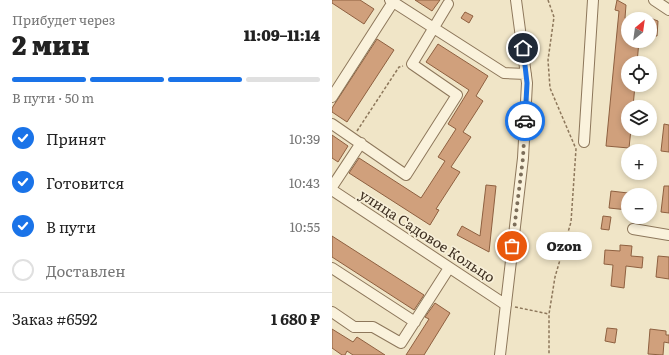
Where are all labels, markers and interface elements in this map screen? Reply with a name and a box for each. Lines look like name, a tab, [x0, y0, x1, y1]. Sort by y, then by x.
text: Прибудет через	[12, 10, 115, 29]
north arrow	[621, 12, 657, 48]
map controls	[621, 12, 657, 224]
text: 11:09–11:14	[244, 23, 320, 46]
text: 2 мин	[12, 24, 90, 63]
pin	[506, 31, 540, 65]
icon: home	[512, 37, 534, 59]
button: locate	[621, 56, 657, 92]
text: В пути · 50 m	[12, 88, 94, 107]
button: layers	[621, 100, 657, 136]
courier	[505, 101, 545, 141]
icon: car	[514, 110, 536, 132]
icon: check	[12, 127, 34, 149]
text: Принят	[46, 127, 106, 150]
text: 10:39	[289, 129, 320, 148]
button: +	[621, 144, 657, 180]
icon: check	[12, 171, 34, 193]
text: Готовится	[46, 171, 124, 194]
text: 10:43	[289, 173, 320, 192]
street label: улица Садовое Кольцо	[356, 184, 499, 287]
button: −	[621, 188, 657, 224]
icon: check	[12, 215, 34, 237]
text: В пути	[46, 215, 96, 238]
text: 10:55	[290, 217, 320, 236]
pin	[495, 229, 529, 263]
callout: Ozon	[536, 232, 592, 260]
icon: bag	[501, 235, 523, 257]
text: Ozon	[547, 236, 581, 255]
text: Доставлен	[46, 259, 125, 282]
text: Заказ #6592	[12, 307, 97, 330]
text: 1 680 ₽	[271, 307, 320, 330]

